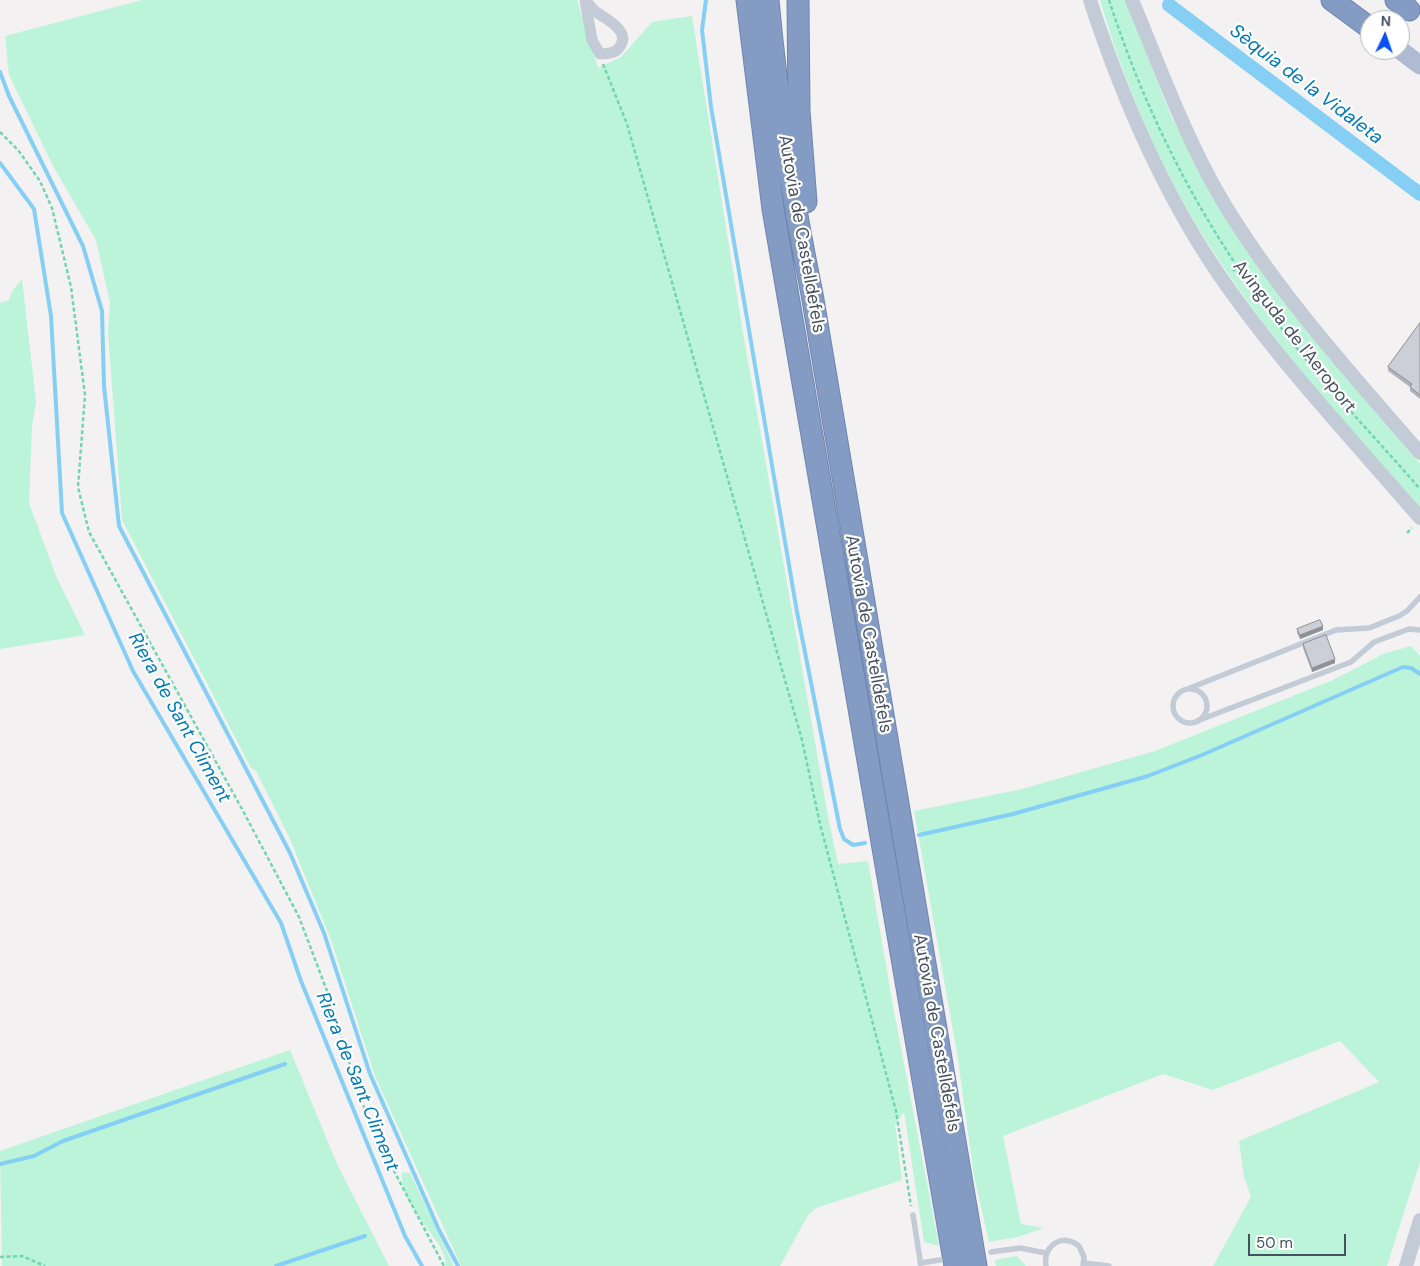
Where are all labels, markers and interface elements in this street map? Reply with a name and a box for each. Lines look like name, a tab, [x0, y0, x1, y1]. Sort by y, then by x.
north arrow	[1360, 10, 1410, 60]
text: N	[1380, 12, 1391, 30]
water label: Sèquia de la Vidaleta	[1225, 20, 1387, 150]
street label: Autovia de Castelldefels	[773, 133, 829, 335]
street label: Avinguda de l'Aeroport	[1228, 256, 1360, 418]
street label: Autovia de Castelldefels	[840, 533, 896, 735]
water label: Riera de Sant Climent	[123, 629, 235, 807]
street label: Autovia de Castelldefels	[908, 932, 964, 1134]
water label: Riera de Sant Climent	[311, 989, 403, 1175]
scale bar	[1250, 1224, 1348, 1256]
text: 50 m	[1256, 1233, 1293, 1253]

